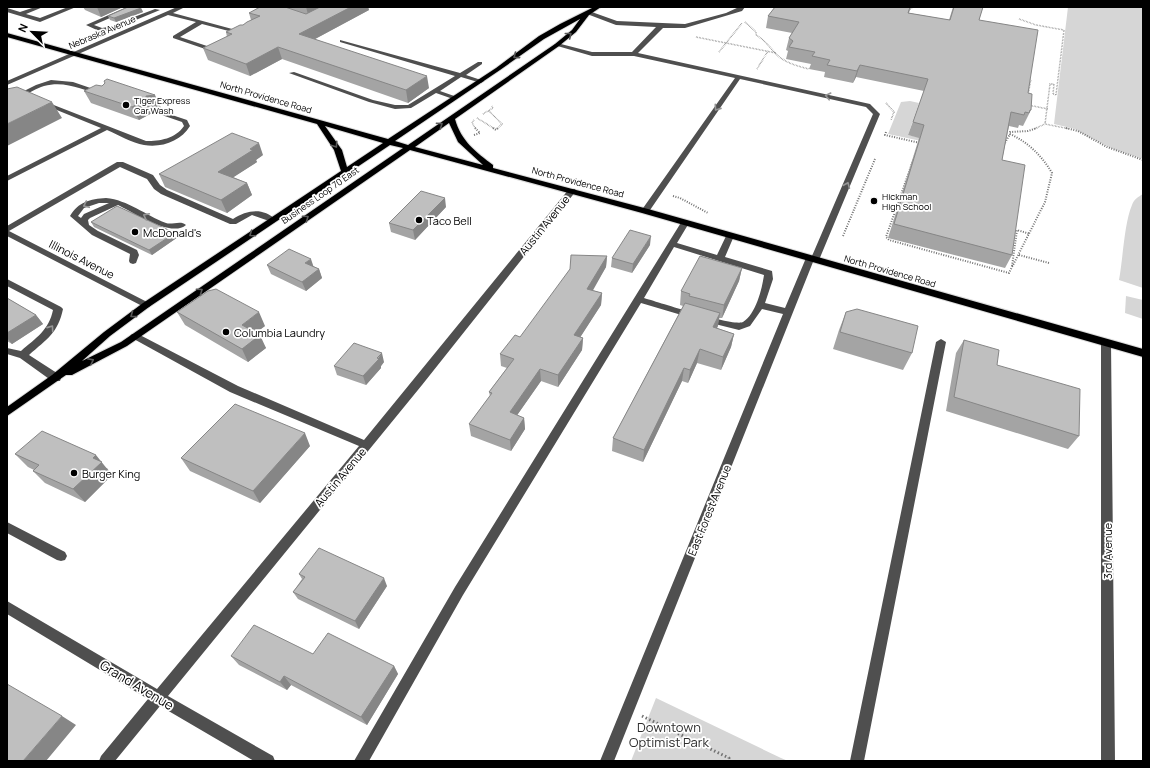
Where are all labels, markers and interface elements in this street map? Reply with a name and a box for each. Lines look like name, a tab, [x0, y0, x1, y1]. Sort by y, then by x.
north arrow	[12, 12, 52, 52]
street label: Nebraska Avenue	[66, 12, 138, 52]
text: N	[14, 21, 31, 34]
one-way arrow	[565, 33, 572, 40]
one-way arrow	[514, 51, 521, 58]
street label: North Providence Road	[219, 78, 313, 116]
one-way arrow	[825, 93, 831, 101]
place label: Tiger Express Car Wash	[134, 94, 190, 117]
marker: Tiger Express Car Wash	[121, 100, 131, 110]
one-way arrow	[715, 104, 722, 111]
one-way arrow	[435, 123, 442, 130]
one-way arrow	[330, 141, 337, 148]
street label: Business Loop 70 East	[279, 163, 362, 227]
street label: North Providence Road	[530, 163, 626, 201]
one-way arrow	[842, 181, 850, 189]
place label: Hickman High School	[882, 190, 931, 213]
street label: Austin Avenue	[515, 192, 573, 258]
marker: Hickman High School	[869, 196, 879, 206]
one-way arrow	[83, 200, 91, 208]
one-way arrow	[143, 213, 150, 220]
place label: Taco Bell	[427, 213, 472, 228]
one-way arrow	[302, 215, 309, 223]
marker: Taco Bell	[414, 215, 424, 225]
place label: McDonald's	[143, 225, 201, 240]
marker: McDonald's	[130, 227, 140, 237]
one-way arrow	[249, 229, 256, 236]
street label: Illinois Avenue	[47, 236, 118, 282]
street label: North Providence Road	[843, 252, 937, 290]
one-way arrow	[196, 288, 203, 296]
one-way arrow	[130, 310, 137, 317]
one-way arrow	[46, 325, 54, 332]
place label: Columbia Laundry	[234, 325, 325, 340]
marker: Columbia Laundry	[221, 327, 231, 337]
one-way arrow	[86, 358, 94, 366]
street label: Austin Avenue	[311, 444, 369, 510]
street label: East Forest Avenue	[684, 462, 734, 558]
place label: Burger King	[82, 466, 140, 481]
marker: Burger King	[69, 468, 79, 478]
street label: 3rd Avenue	[1100, 522, 1115, 579]
street label: Grand Avenue	[97, 656, 178, 714]
park label: Downtown Optimist Park	[629, 718, 710, 751]

